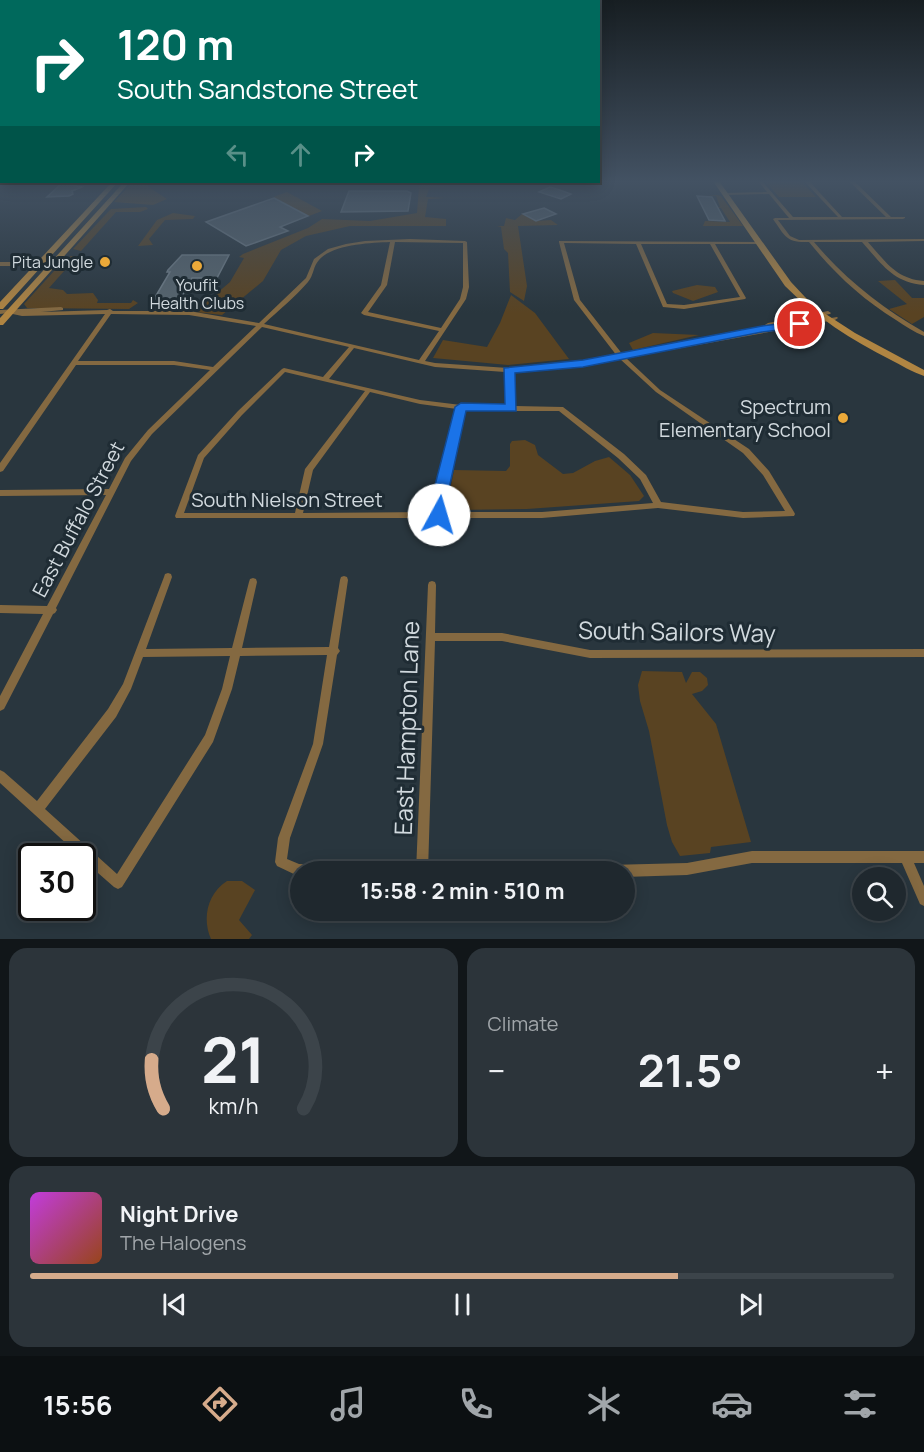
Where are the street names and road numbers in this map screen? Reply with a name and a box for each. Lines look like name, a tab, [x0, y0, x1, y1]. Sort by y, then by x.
street label: East Buffalo Street	[26, 437, 130, 601]
street label: South Nielson Street	[191, 486, 383, 513]
street label: South Sailors Way	[578, 613, 776, 649]
street label: East Hampton Lane	[386, 620, 426, 836]

